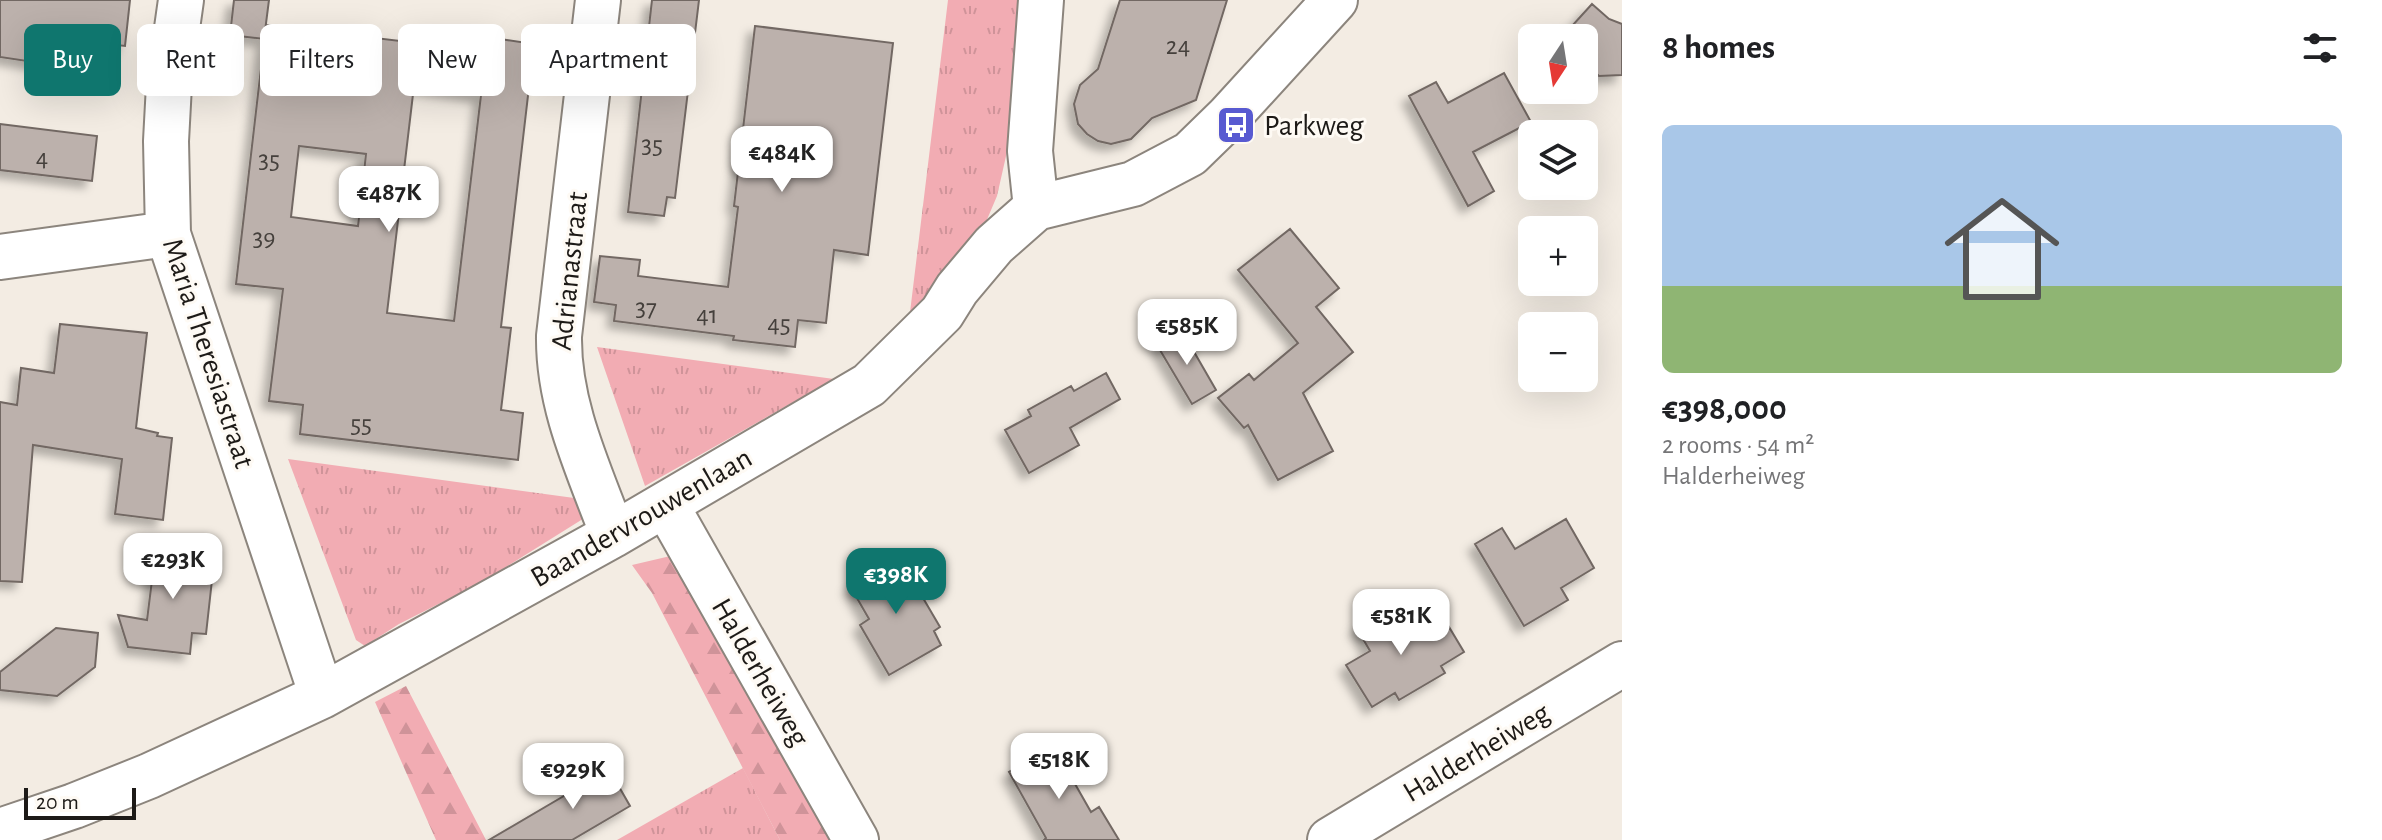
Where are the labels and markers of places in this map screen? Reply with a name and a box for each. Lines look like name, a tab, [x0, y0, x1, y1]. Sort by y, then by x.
bus stop icon: Parkweg	[1215, 104, 1257, 146]
place label: Parkweg	[1264, 111, 1364, 141]
pin: €484K	[726, 126, 838, 194]
pin: €487K	[333, 166, 445, 234]
pin: €585K	[1131, 299, 1243, 367]
pin: €293K	[117, 533, 229, 601]
pin: €398K	[840, 548, 952, 616]
pin: €581K	[1345, 589, 1457, 657]
pin: €518K	[1003, 733, 1115, 801]
pin: €929K	[517, 743, 629, 811]

